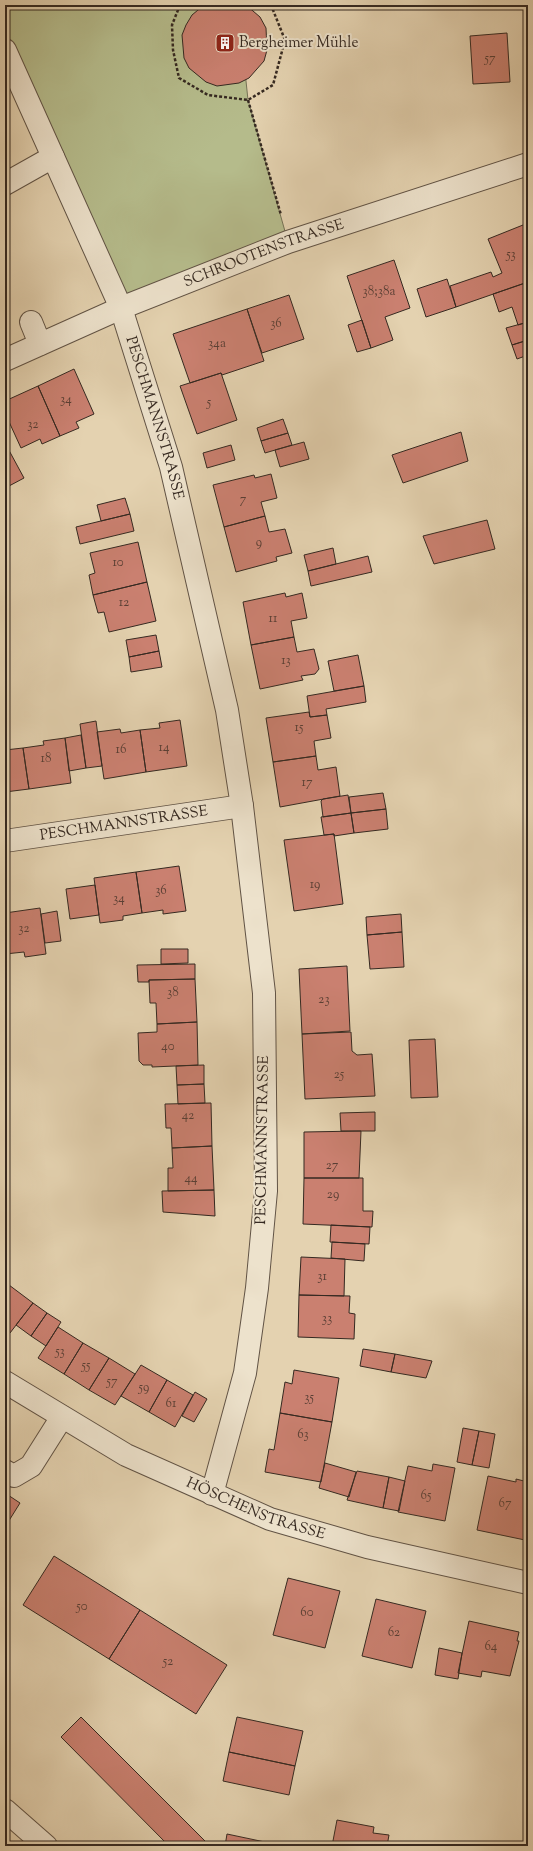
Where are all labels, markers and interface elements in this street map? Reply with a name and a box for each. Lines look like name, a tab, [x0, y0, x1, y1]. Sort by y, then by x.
building icon: Bergheimer Mühle	[214, 32, 236, 54]
place label: Bergheimer Mühle	[239, 33, 358, 54]
house number: 57	[484, 50, 496, 68]
street label: SCHROOTENSTRASSE	[180, 214, 347, 293]
house number: 53	[505, 246, 516, 264]
house number: 38;38a	[363, 283, 395, 301]
house number: 36	[270, 315, 282, 333]
street label: PESCHMANNSTRASSE	[120, 334, 189, 502]
house number: 34a	[208, 335, 226, 353]
house number: 34	[60, 391, 72, 409]
house number: 5	[206, 394, 212, 412]
house number: 32	[27, 416, 39, 434]
house number: 7	[240, 491, 247, 509]
house number: 9	[256, 534, 262, 552]
house number: 10	[112, 554, 124, 572]
house number: 12	[119, 594, 129, 612]
house number: 11	[269, 610, 278, 628]
house number: 13	[281, 652, 291, 670]
house number: 15	[295, 719, 304, 737]
house number: 14	[159, 739, 170, 757]
house number: 16	[116, 741, 126, 759]
house number: 18	[41, 750, 51, 768]
house number: 17	[302, 774, 313, 792]
street label: PESCHMANNSTRASSE	[38, 801, 209, 846]
house number: 19	[310, 876, 320, 894]
house number: 36	[155, 882, 167, 900]
house number: 34	[113, 890, 125, 908]
house number: 32	[18, 920, 30, 938]
house number: 38	[167, 984, 179, 1002]
house number: 23	[318, 991, 330, 1009]
house number: 40	[161, 1038, 175, 1056]
street label: PESCHMANNSTRASSE	[251, 1055, 275, 1225]
house number: 25	[334, 1066, 345, 1084]
house number: 42	[182, 1107, 194, 1125]
house number: 27	[326, 1157, 339, 1175]
house number: 44	[184, 1170, 198, 1188]
house number: 29	[327, 1186, 339, 1204]
house number: 31	[317, 1268, 327, 1286]
house number: 33	[322, 1310, 332, 1328]
house number: 53	[54, 1343, 65, 1361]
house number: 55	[80, 1357, 91, 1375]
house number: 57	[106, 1373, 118, 1391]
house number: 59	[138, 1379, 149, 1397]
house number: 35	[304, 1389, 314, 1407]
house number: 61	[166, 1395, 177, 1413]
house number: 63	[297, 1426, 309, 1444]
street label: HÖSCHENSTRASSE	[183, 1473, 328, 1545]
house number: 65	[421, 1487, 432, 1505]
house number: 67	[499, 1495, 512, 1513]
house number: 50	[75, 1598, 88, 1616]
house number: 60	[300, 1604, 314, 1622]
house number: 62	[388, 1624, 400, 1642]
house number: 64	[485, 1638, 498, 1656]
house number: 52	[162, 1653, 173, 1671]

